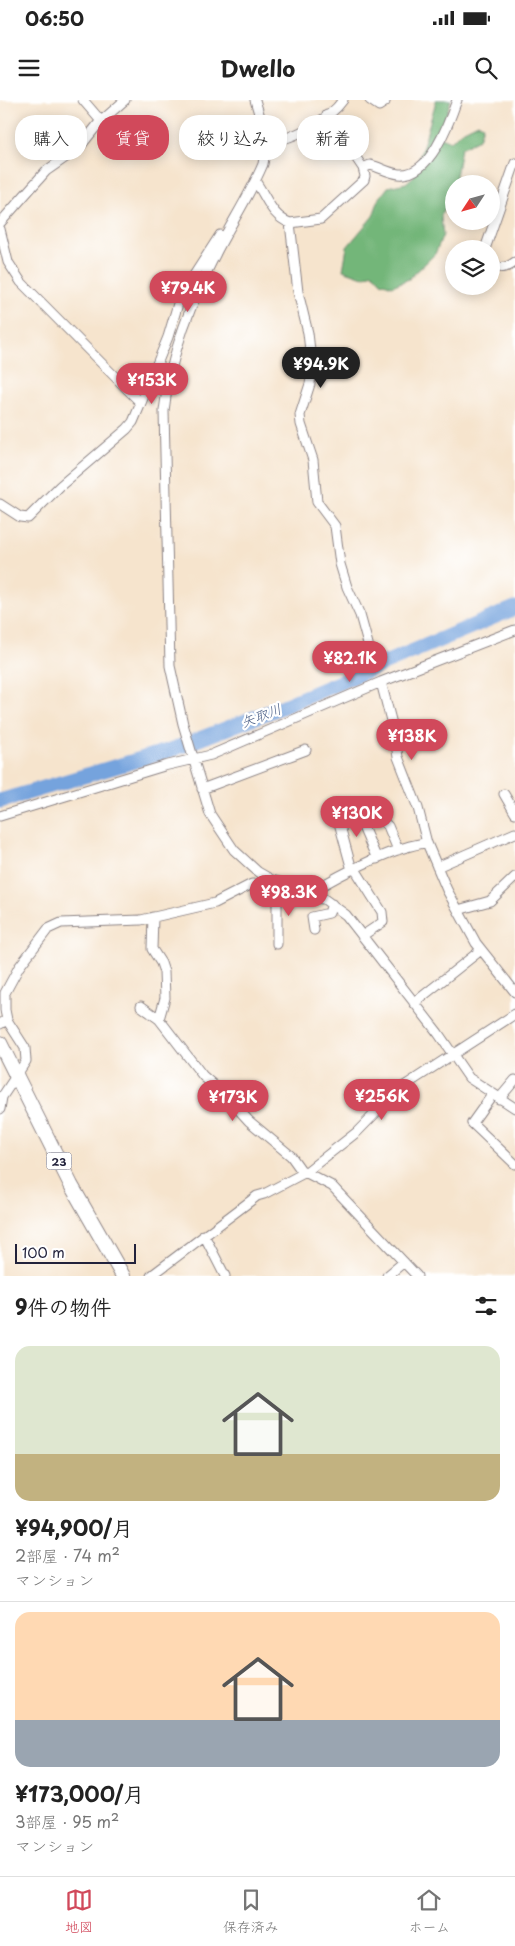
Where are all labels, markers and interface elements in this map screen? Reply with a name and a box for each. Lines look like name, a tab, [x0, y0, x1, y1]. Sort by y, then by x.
text: 06:50	[25, 4, 84, 32]
text: Dwello	[220, 51, 295, 84]
icon: menu	[15, 54, 43, 82]
icon: search	[472, 54, 500, 82]
chip: 購入	[15, 115, 87, 160]
chip: 賃貸	[97, 115, 169, 160]
chip: 絞り込み	[179, 115, 287, 160]
chip: 新着	[297, 115, 369, 160]
north arrow	[445, 175, 500, 230]
map controls	[445, 175, 500, 295]
button: layers	[445, 240, 500, 295]
pin: ¥79.4K	[147, 270, 229, 313]
text: ¥79.4K	[161, 275, 215, 299]
pin: ¥94.9K	[280, 346, 362, 389]
text: ¥94.9K	[293, 351, 349, 375]
pin: ¥153K	[117, 362, 187, 405]
text: ¥153K	[127, 367, 177, 391]
pin: ¥82.1K	[309, 640, 391, 683]
text: ¥82.1K	[323, 645, 377, 669]
water label: 矢取川	[238, 698, 284, 732]
pin: ¥138K	[377, 718, 447, 761]
text: ¥138K	[387, 723, 437, 747]
pin: ¥130K	[322, 796, 392, 838]
text: ¥130K	[332, 800, 382, 824]
pin: ¥98.3K	[248, 874, 330, 917]
text: ¥98.3K	[261, 879, 317, 903]
pin: ¥256K	[347, 1078, 417, 1121]
pin: ¥173K	[198, 1080, 268, 1122]
text: ¥256K	[355, 1083, 409, 1107]
text: ¥173K	[208, 1084, 258, 1108]
road number: 23	[46, 1152, 72, 1170]
scale bar	[15, 1241, 136, 1264]
text: 100 m	[22, 1242, 65, 1263]
text: 9件の物件	[15, 1290, 112, 1322]
icon: filters	[472, 1292, 500, 1320]
icon: home	[213, 1379, 303, 1469]
text: ¥94,900/月	[15, 1511, 133, 1543]
text: 2部屋 · 74 m²	[15, 1543, 120, 1567]
text: マンション	[15, 1567, 94, 1591]
icon: home	[213, 1644, 303, 1734]
text: ¥173,000/月	[15, 1777, 144, 1809]
text: 3部屋 · 95 m²	[15, 1809, 119, 1833]
text: マンション	[15, 1833, 94, 1857]
tab: 地図	[65, 1886, 93, 1937]
tab: 保存済み	[223, 1886, 279, 1937]
tab: ホーム	[409, 1886, 450, 1937]

